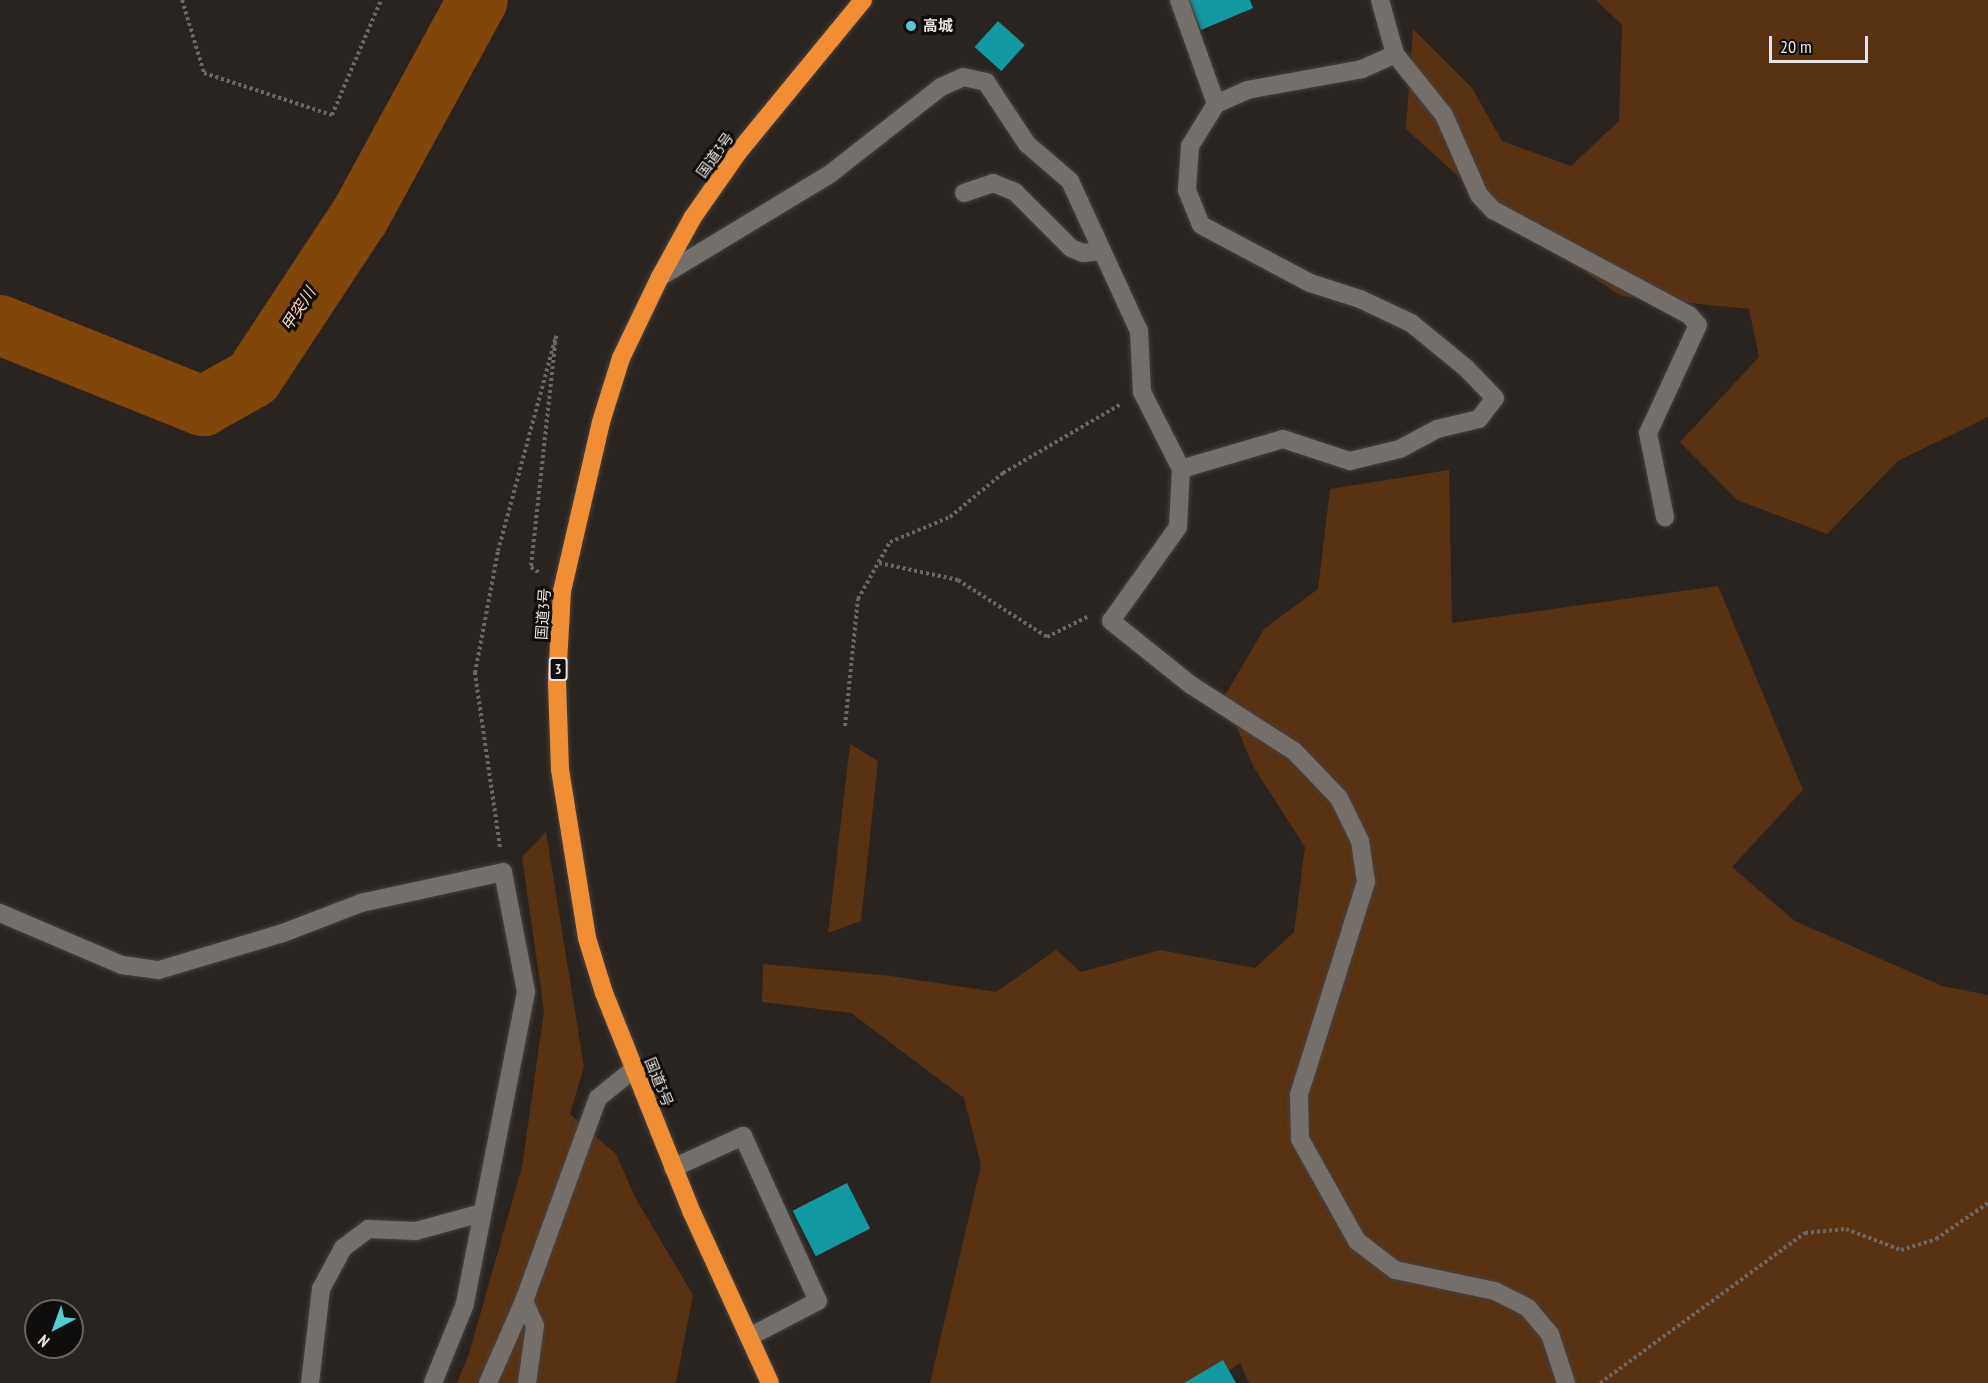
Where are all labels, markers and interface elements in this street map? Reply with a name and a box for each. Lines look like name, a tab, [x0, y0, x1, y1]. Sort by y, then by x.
place label: 高城	[923, 17, 953, 35]
marker: 高城	[904, 19, 918, 33]
scale bar	[1772, 24, 1871, 62]
text: 20 m	[1780, 35, 1812, 58]
street label: 国道3号	[693, 129, 737, 181]
water label: 甲突川	[277, 284, 319, 334]
street label: 国道3号	[532, 588, 554, 640]
road number: 3	[548, 658, 568, 680]
street label: 国道3号	[641, 1055, 677, 1109]
north arrow	[24, 1299, 84, 1359]
text: N	[34, 1331, 53, 1351]

